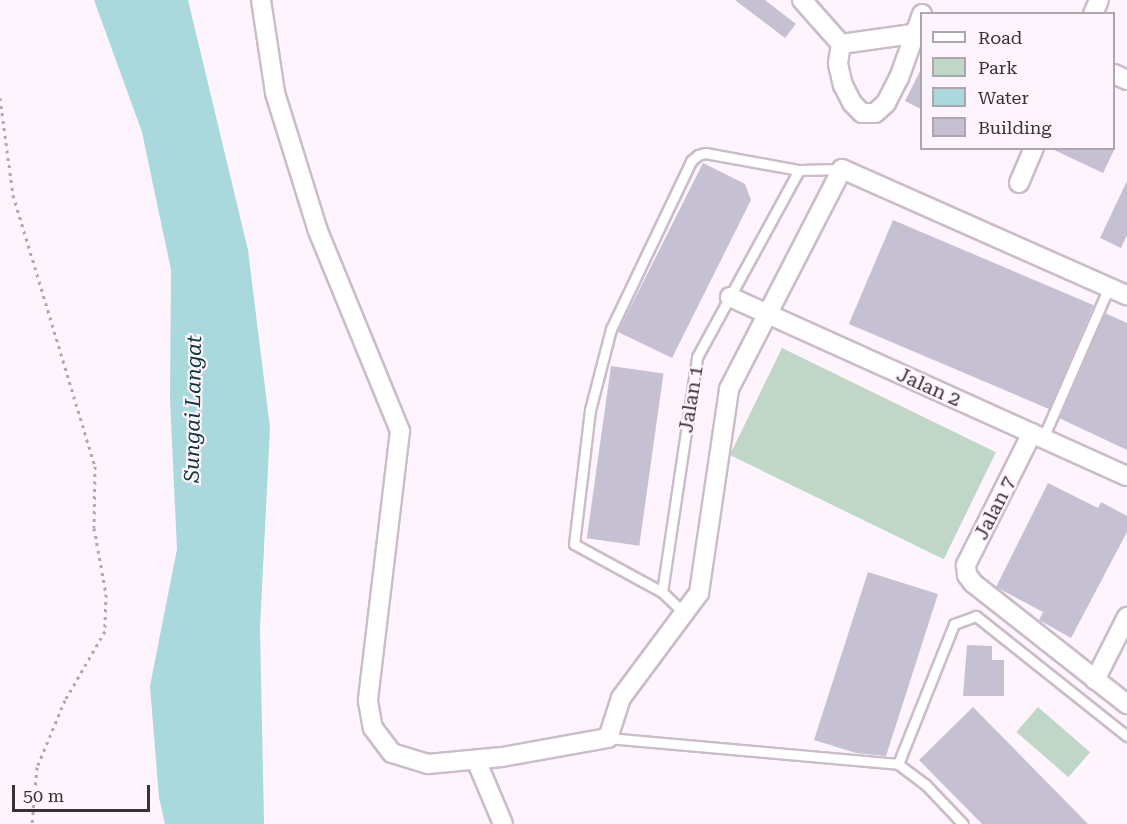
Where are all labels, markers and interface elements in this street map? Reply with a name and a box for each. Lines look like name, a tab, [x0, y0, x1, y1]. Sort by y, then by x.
legend	[920, 12, 1115, 150]
text: Road	[978, 27, 1022, 48]
text: Park	[978, 57, 1018, 78]
text: Water	[978, 87, 1029, 108]
text: Building	[978, 117, 1052, 138]
water label: Sungai Langat	[179, 335, 207, 483]
street label: Jalan 2	[893, 362, 965, 412]
street label: Jalan 1	[674, 364, 708, 434]
street label: Jalan 7	[969, 472, 1021, 544]
scale bar	[15, 773, 153, 811]
text: 50 m	[23, 785, 64, 806]

